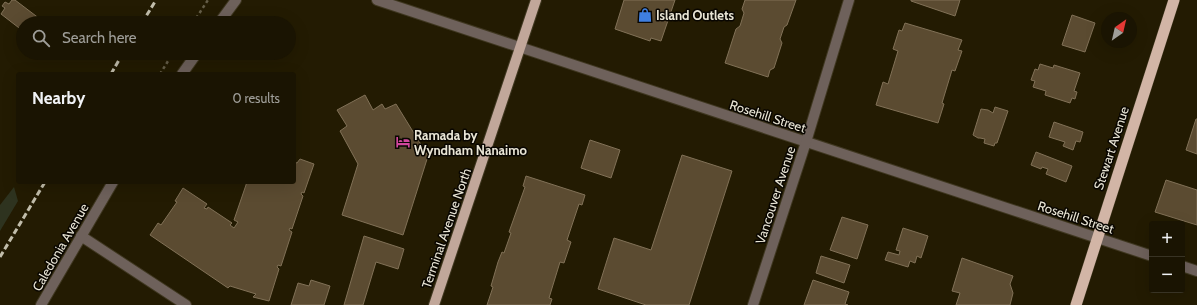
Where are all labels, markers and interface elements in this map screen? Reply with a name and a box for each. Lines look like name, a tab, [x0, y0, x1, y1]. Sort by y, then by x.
shop icon: Island Outlets	[637, 7, 653, 23]
place label: Island Outlets	[656, 7, 734, 23]
north arrow	[1101, 12, 1137, 48]
search box	[16, 16, 296, 60]
icon: search	[30, 27, 52, 49]
text: Search here	[62, 29, 137, 47]
text: Nearby	[32, 88, 85, 108]
text: 0 results	[232, 90, 280, 106]
street label: Rosehill Street	[728, 96, 809, 136]
street label: Stewart Avenue	[1090, 104, 1132, 192]
place label: Ramada by Wyndham Nanaimo	[414, 127, 527, 158]
hotel icon: Ramada by Wyndham Nanaimo	[395, 134, 411, 150]
street label: Vancouver Avenue	[752, 144, 798, 246]
street label: Terminal Avenue North	[418, 166, 474, 290]
street label: Rosehill Street	[1036, 197, 1117, 237]
street label: Caledonia Avenue	[28, 200, 92, 294]
map controls	[1149, 221, 1185, 293]
button: +	[1149, 221, 1185, 257]
button: −	[1149, 257, 1185, 293]

